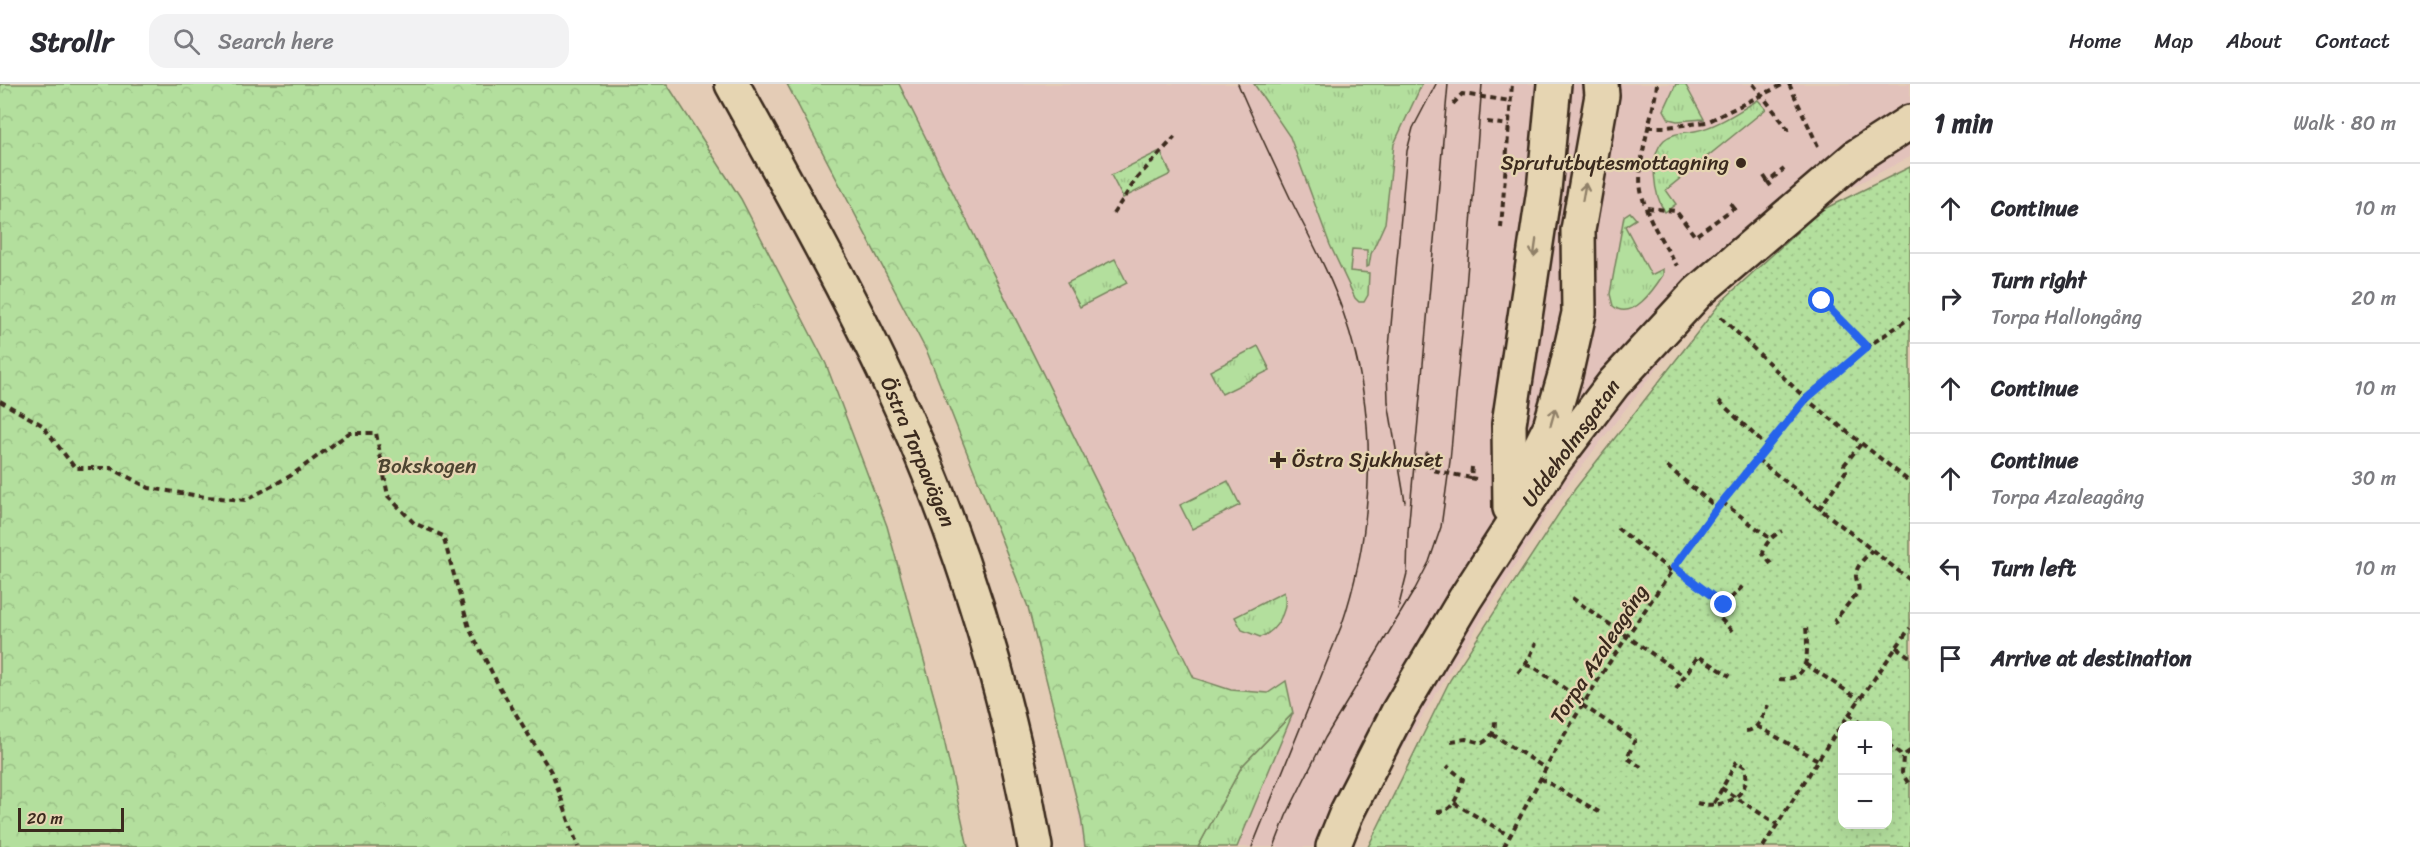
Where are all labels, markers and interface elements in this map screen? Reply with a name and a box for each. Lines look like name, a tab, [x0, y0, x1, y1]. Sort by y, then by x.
search box	[149, 14, 569, 68]
text: Strollr	[30, 17, 113, 66]
text: Search here	[218, 22, 334, 61]
text: Home	[2069, 22, 2121, 60]
text: Map	[2154, 22, 2193, 60]
text: About	[2226, 22, 2283, 60]
text: Contact	[2316, 22, 2390, 60]
icon: search	[170, 25, 203, 58]
text: 1 min	[1934, 100, 1993, 146]
text: Walk · 80 m	[2293, 106, 2396, 141]
place label: Sprututbytesmottagning	[1501, 144, 1729, 182]
marker: Sprututbytesmottagning	[1734, 156, 1748, 170]
one-way arrow	[1579, 183, 1590, 202]
text: Continue	[1991, 189, 2079, 228]
text: 10 m	[2354, 191, 2396, 226]
icon: ahead	[1934, 192, 1967, 225]
one-way arrow	[1530, 237, 1541, 257]
text: Turn right	[1991, 261, 2086, 300]
text: 20 m	[2351, 281, 2396, 316]
icon: right	[1934, 282, 1967, 315]
route start	[1808, 287, 1834, 313]
text: Torpa Hallongång	[1991, 300, 2142, 335]
text: Continue	[1991, 369, 2079, 408]
street label: Östra Torpavägen	[869, 371, 967, 533]
street label: Uddeholmsgatan	[1511, 371, 1631, 515]
text: 10 m	[2354, 371, 2396, 406]
icon: ahead	[1934, 372, 1967, 405]
one-way arrow	[1548, 408, 1559, 427]
place label: Östra Sjukhuset	[1292, 441, 1443, 479]
text: Continue	[1991, 441, 2079, 480]
park label: Bokskogen	[378, 447, 476, 485]
marker: Östra Sjukhuset	[1269, 451, 1287, 469]
text: 30 m	[2352, 461, 2396, 496]
icon: ahead	[1934, 462, 1967, 495]
text: Torpa Azaleagång	[1991, 480, 2144, 515]
text: Turn left	[1991, 549, 2076, 588]
text: 10 m	[2354, 551, 2396, 586]
icon: left	[1934, 552, 1967, 585]
street label: Torpa Azaleagång	[1539, 576, 1659, 732]
route end	[1710, 591, 1736, 617]
text: Arrive at destination	[1991, 639, 2192, 678]
icon: arrive	[1934, 642, 1967, 675]
map controls	[1838, 721, 1892, 829]
button: +	[1838, 721, 1892, 775]
button: −	[1838, 775, 1892, 829]
text: 20 m	[27, 804, 63, 833]
scale bar	[18, 805, 124, 832]

